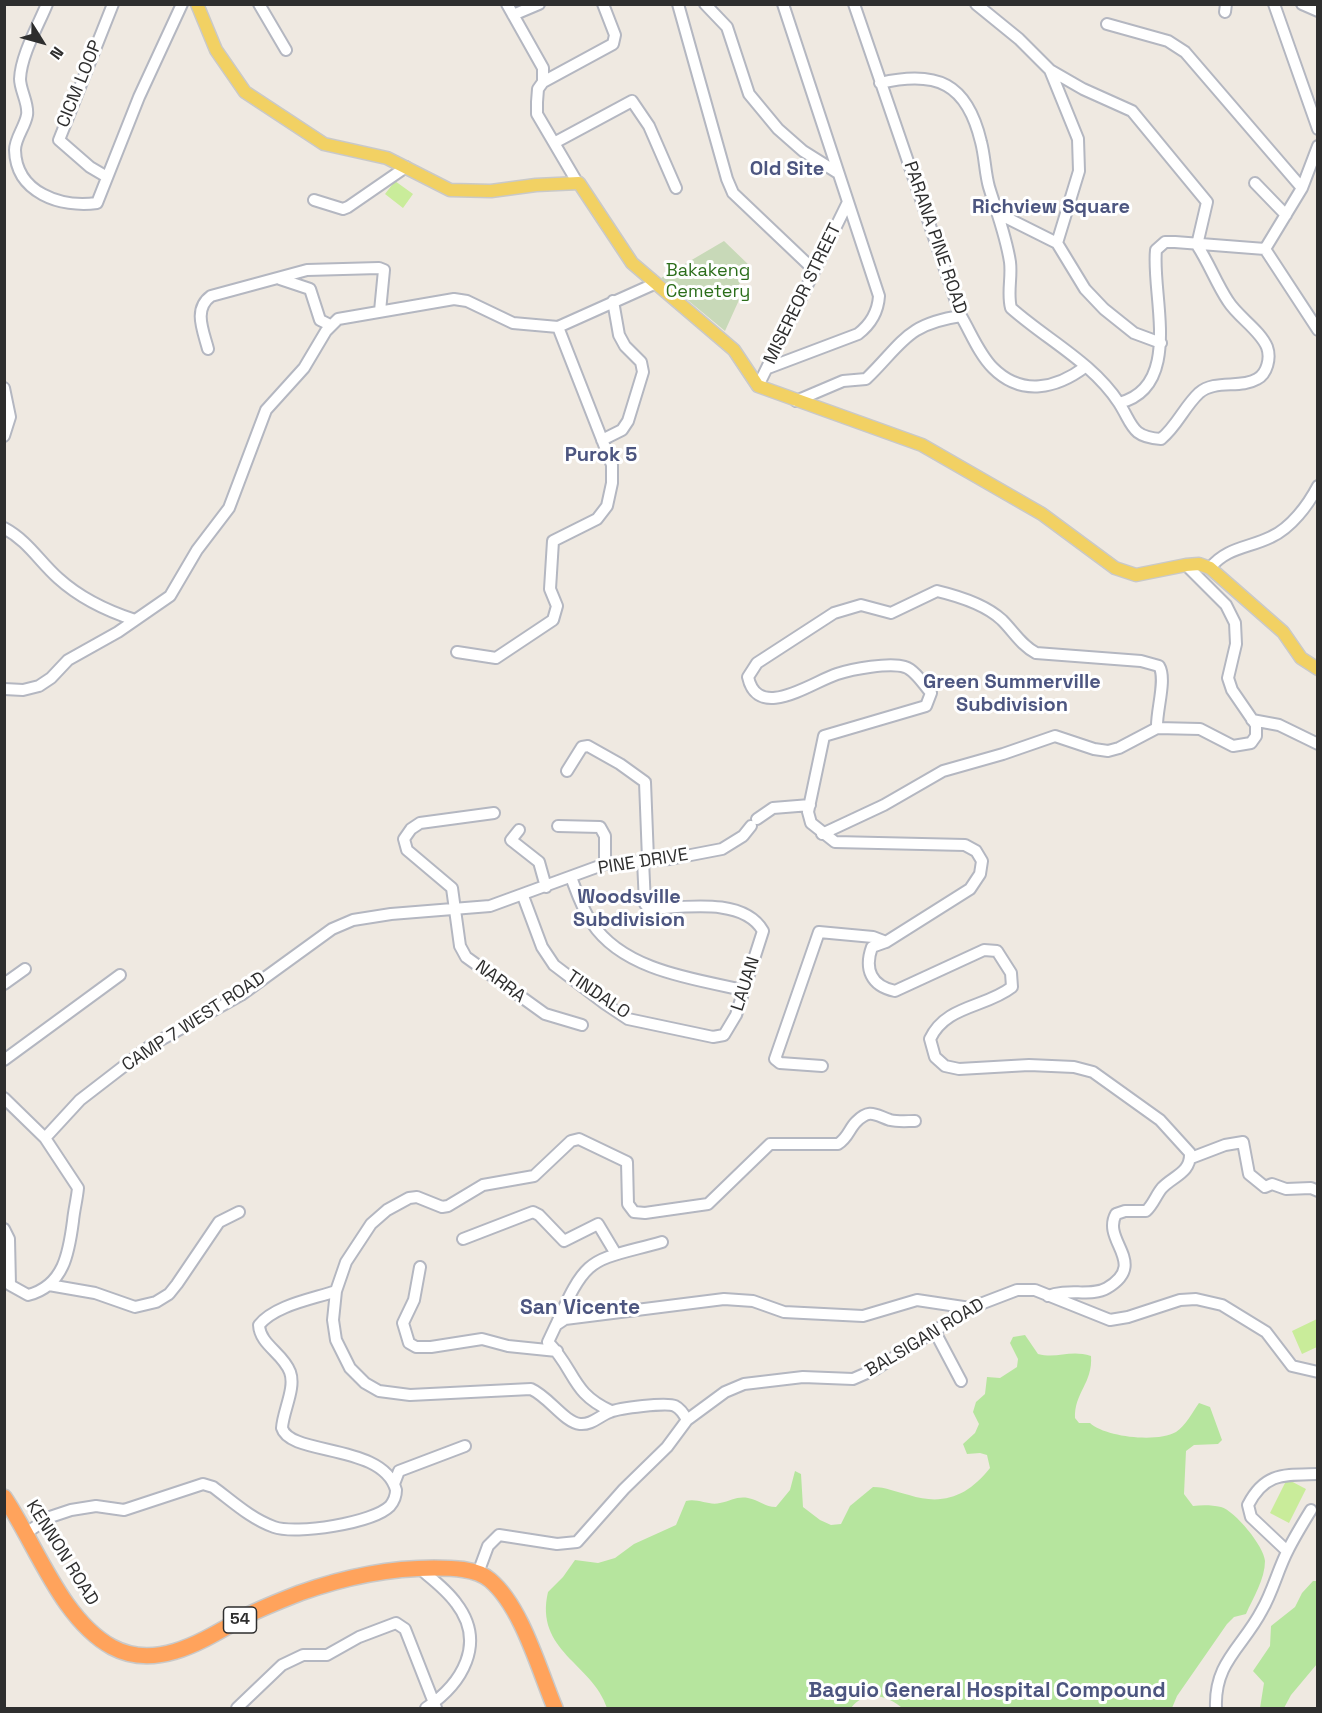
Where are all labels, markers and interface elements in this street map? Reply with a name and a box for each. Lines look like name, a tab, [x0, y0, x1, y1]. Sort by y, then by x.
north arrow	[12, 12, 72, 72]
street label: CICM LOOP	[53, 37, 107, 131]
text: N	[45, 43, 68, 64]
district label: Old Site	[750, 158, 824, 182]
street label: PARANA PINE ROAD	[899, 159, 971, 317]
district label: Richview Square	[972, 196, 1130, 220]
street label: MISEREOR STREET	[760, 220, 846, 368]
park label: Bakakeng Cemetery	[666, 260, 750, 302]
district label: Purok 5	[565, 444, 637, 468]
district label: Green Summerville Subdivision	[923, 671, 1101, 718]
street label: PINE DRIVE	[596, 844, 690, 880]
district label: Woodsville Subdivision	[573, 886, 685, 933]
street label: LAUAN	[727, 954, 765, 1014]
street label: NARRA	[471, 956, 529, 1008]
street label: TINDALO	[562, 966, 634, 1024]
street label: CAMP 7 WEST ROAD	[118, 968, 270, 1076]
street label: BALSIGAN ROAD	[862, 1294, 988, 1382]
district label: San Vicente	[520, 1295, 640, 1321]
street label: KENNON ROAD	[21, 1496, 103, 1610]
road number: 54	[224, 1607, 256, 1633]
district label: Baguio General Hospital Compound	[808, 1678, 1166, 1704]

